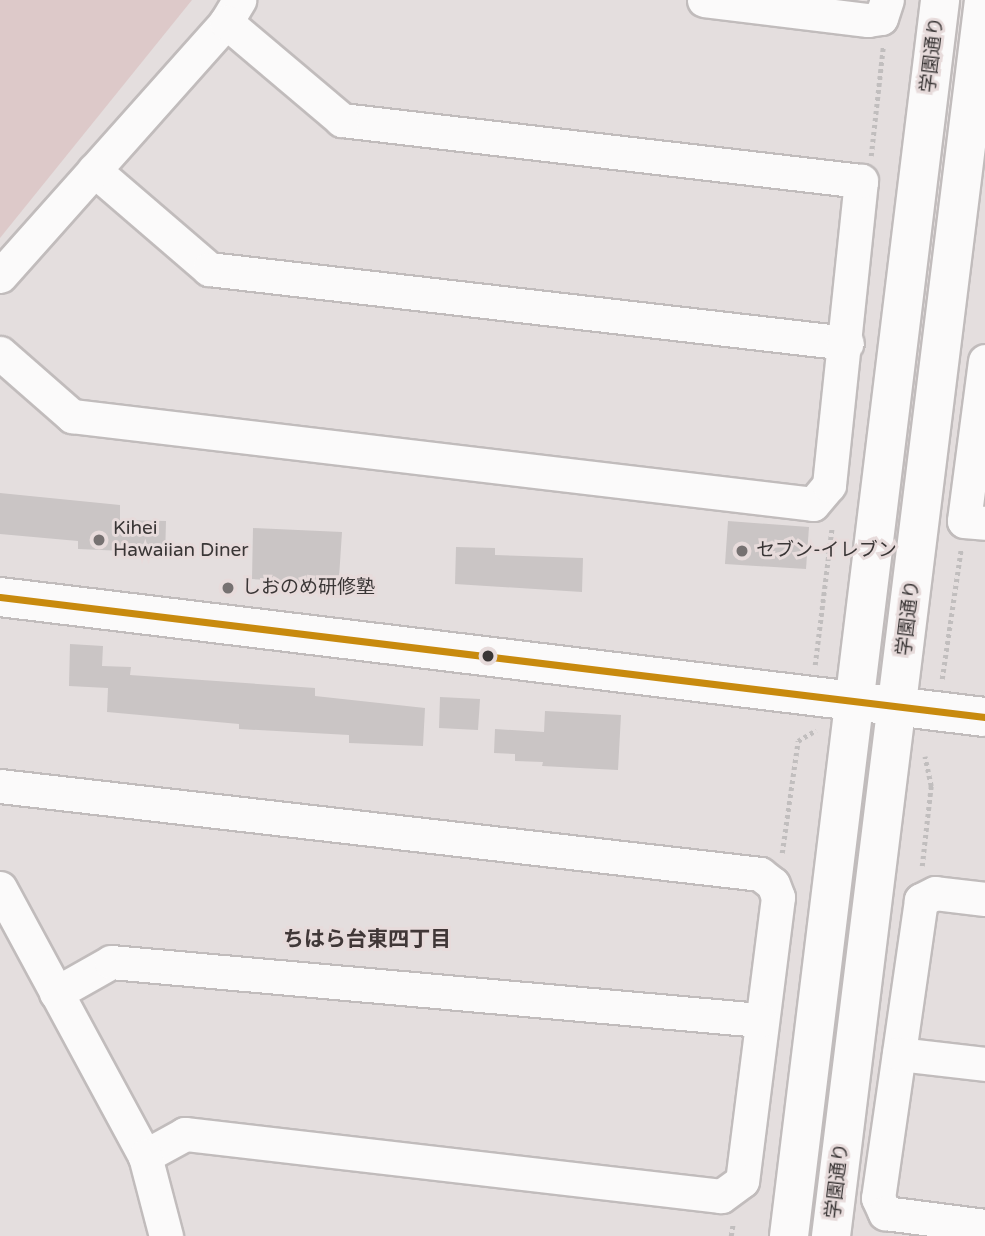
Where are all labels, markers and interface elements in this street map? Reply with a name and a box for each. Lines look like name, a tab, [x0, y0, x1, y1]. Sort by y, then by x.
street label: 学園通り	[917, 16, 949, 94]
place label: Kihei Hawaiian Diner	[113, 518, 249, 562]
marker: Kihei Hawaiian Diner	[91, 532, 107, 548]
place label: セブン-イレブン	[756, 540, 897, 562]
marker: セブン-イレブン	[734, 543, 750, 559]
place label: しおのめ研修塾	[242, 577, 375, 599]
street label: 学園通り	[893, 579, 925, 657]
marker: しおのめ研修塾	[220, 580, 236, 596]
unlabelled marker	[481, 649, 495, 663]
district label: ちはら台東四丁目	[283, 927, 451, 953]
street label: 学園通り	[822, 1142, 854, 1220]

